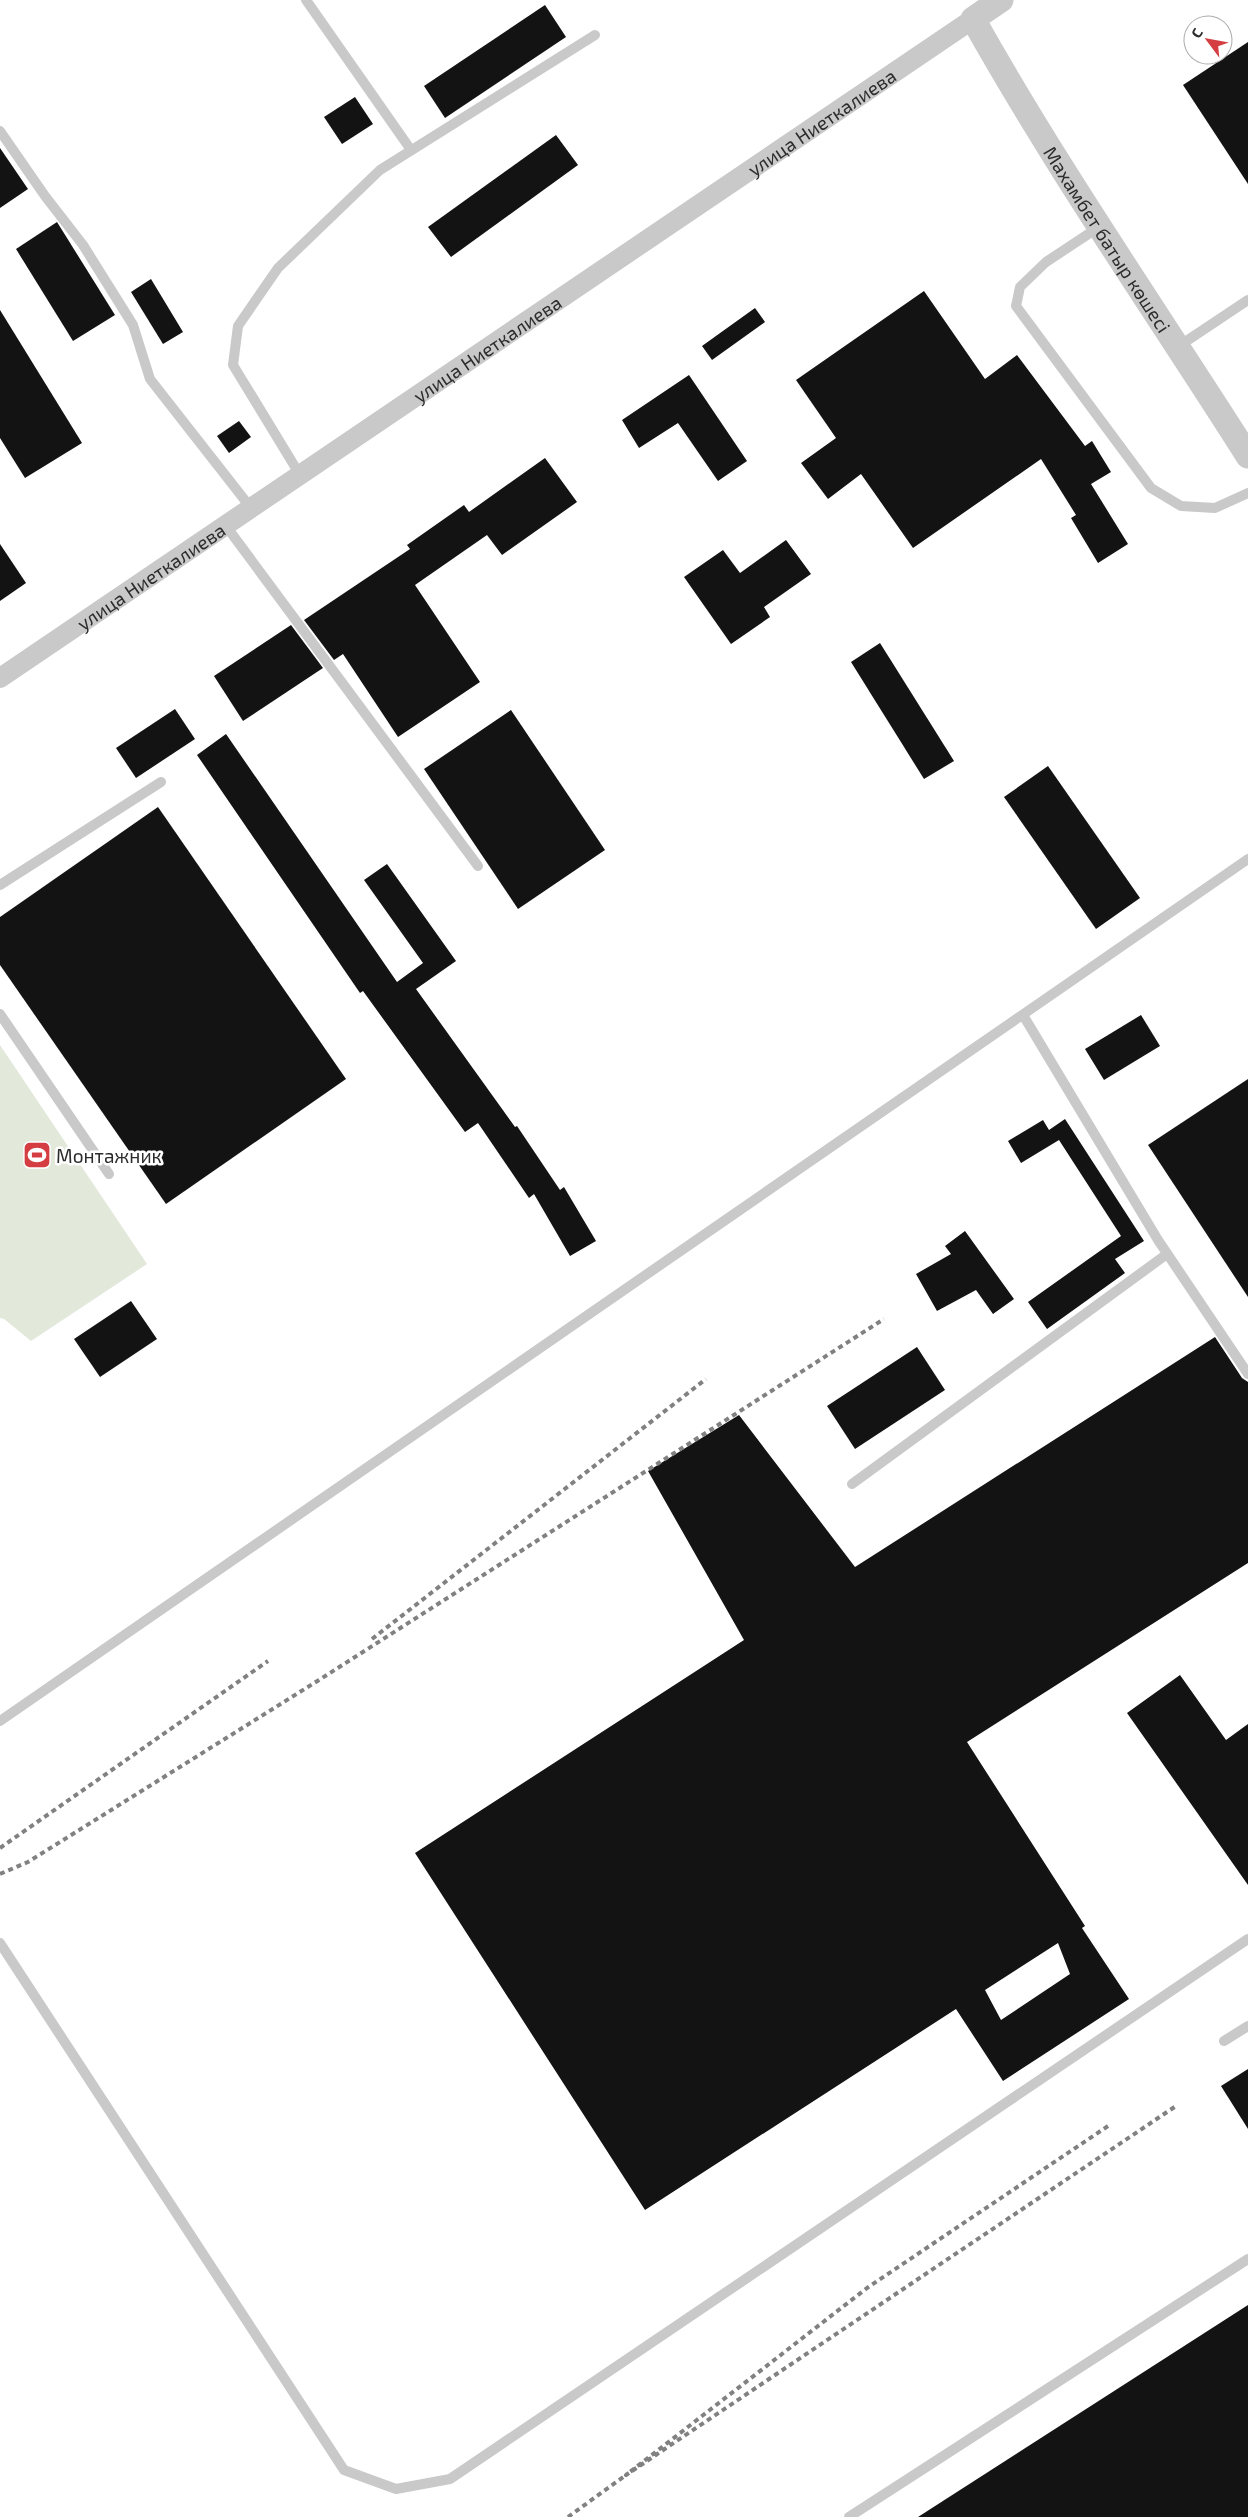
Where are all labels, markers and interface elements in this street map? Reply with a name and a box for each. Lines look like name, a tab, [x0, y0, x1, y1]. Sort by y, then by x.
north arrow	[1183, 15, 1233, 65]
text: С	[1187, 25, 1206, 41]
street label: улица Ниеткалиева	[743, 63, 900, 181]
street label: Махамбет батыр көшесі	[1040, 142, 1176, 336]
street label: улица Ниеткалиева	[408, 290, 565, 407]
street label: улица Ниеткалиева	[72, 518, 229, 635]
sports icon: Монтажник	[22, 1140, 52, 1170]
place label: Монтажник	[56, 1144, 162, 1167]

